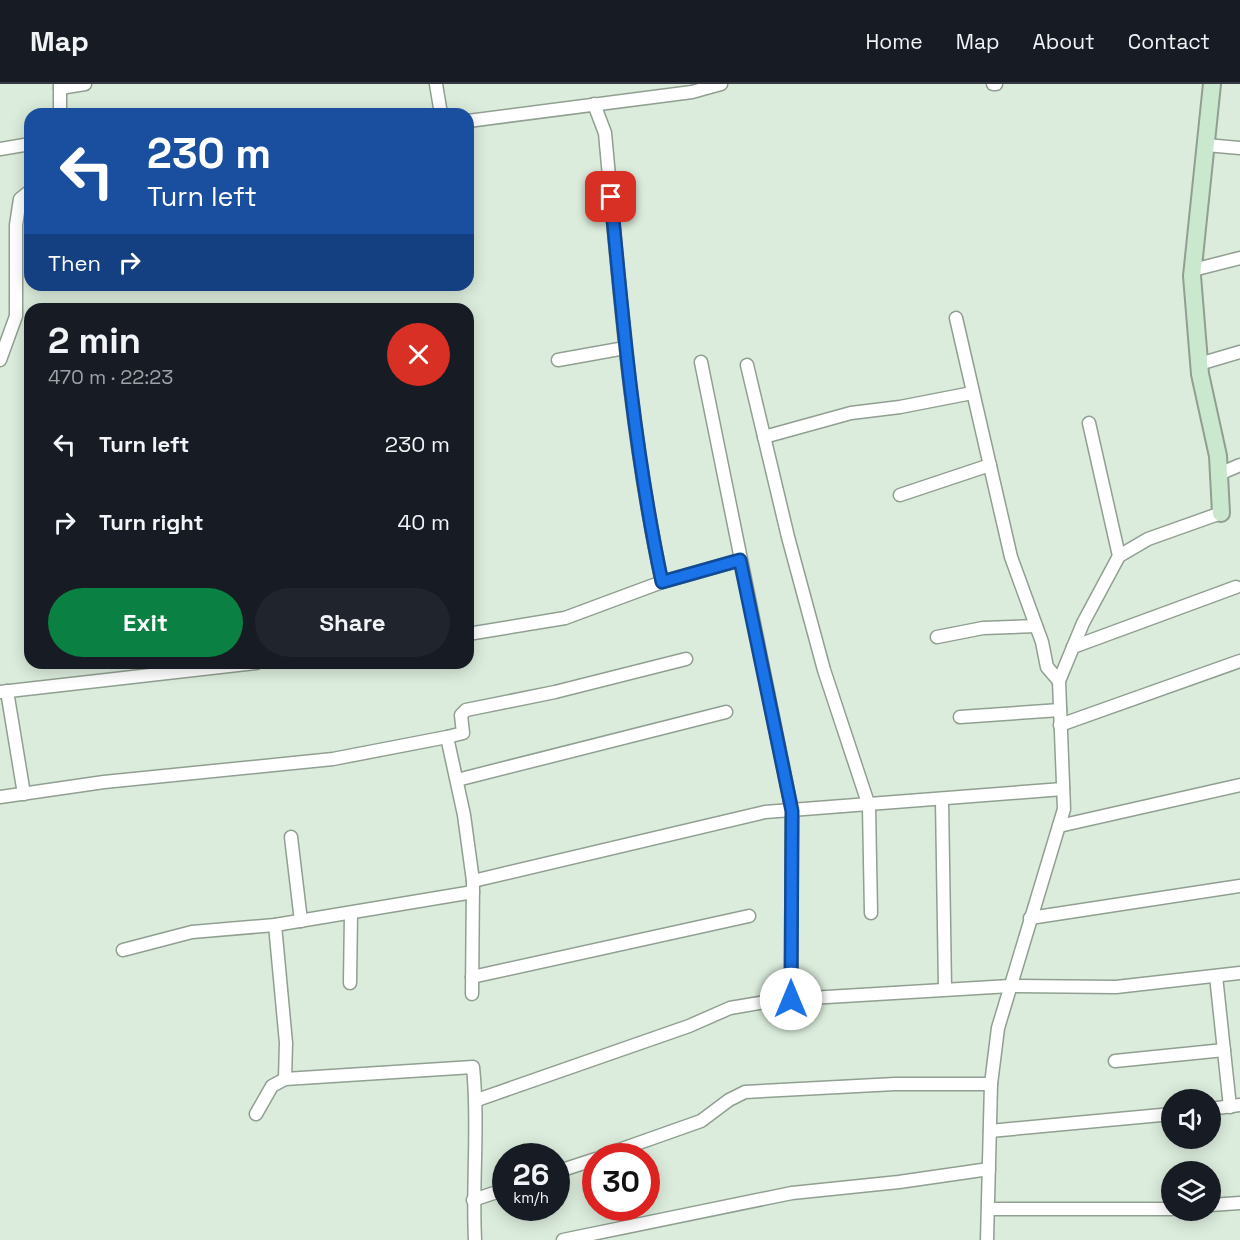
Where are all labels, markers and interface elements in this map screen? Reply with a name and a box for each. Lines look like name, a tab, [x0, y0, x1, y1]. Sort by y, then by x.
text: Map	[30, 23, 89, 59]
text: Home	[865, 28, 923, 55]
text: Map	[956, 28, 1000, 55]
text: About	[1033, 28, 1095, 55]
text: Contact	[1128, 28, 1210, 55]
text: 230 m	[147, 127, 271, 180]
icon: left	[48, 132, 126, 210]
pin	[585, 171, 636, 222]
text: Turn left	[147, 179, 257, 214]
icon: arrive	[594, 180, 627, 213]
icon: right	[113, 246, 146, 279]
text: Then	[48, 249, 101, 277]
text: 2 min	[48, 318, 141, 364]
button: close	[387, 323, 450, 386]
text: 470 m · 22:23	[48, 364, 173, 390]
icon: left	[48, 428, 81, 461]
text: Turn left	[99, 430, 189, 458]
text: 230 m	[385, 430, 450, 458]
icon: right	[48, 506, 81, 539]
text: Turn right	[99, 508, 204, 536]
text: 40 m	[398, 508, 450, 536]
button: Exit	[48, 588, 243, 657]
button: Share	[255, 588, 450, 657]
position arrow	[759, 967, 823, 1031]
map controls	[1161, 1089, 1221, 1221]
button: sound	[1161, 1089, 1221, 1149]
speed limit sign: 30	[582, 1143, 660, 1221]
text: 26	[513, 1155, 549, 1194]
button: layers	[1161, 1161, 1221, 1221]
text: km/h	[513, 1188, 549, 1207]

